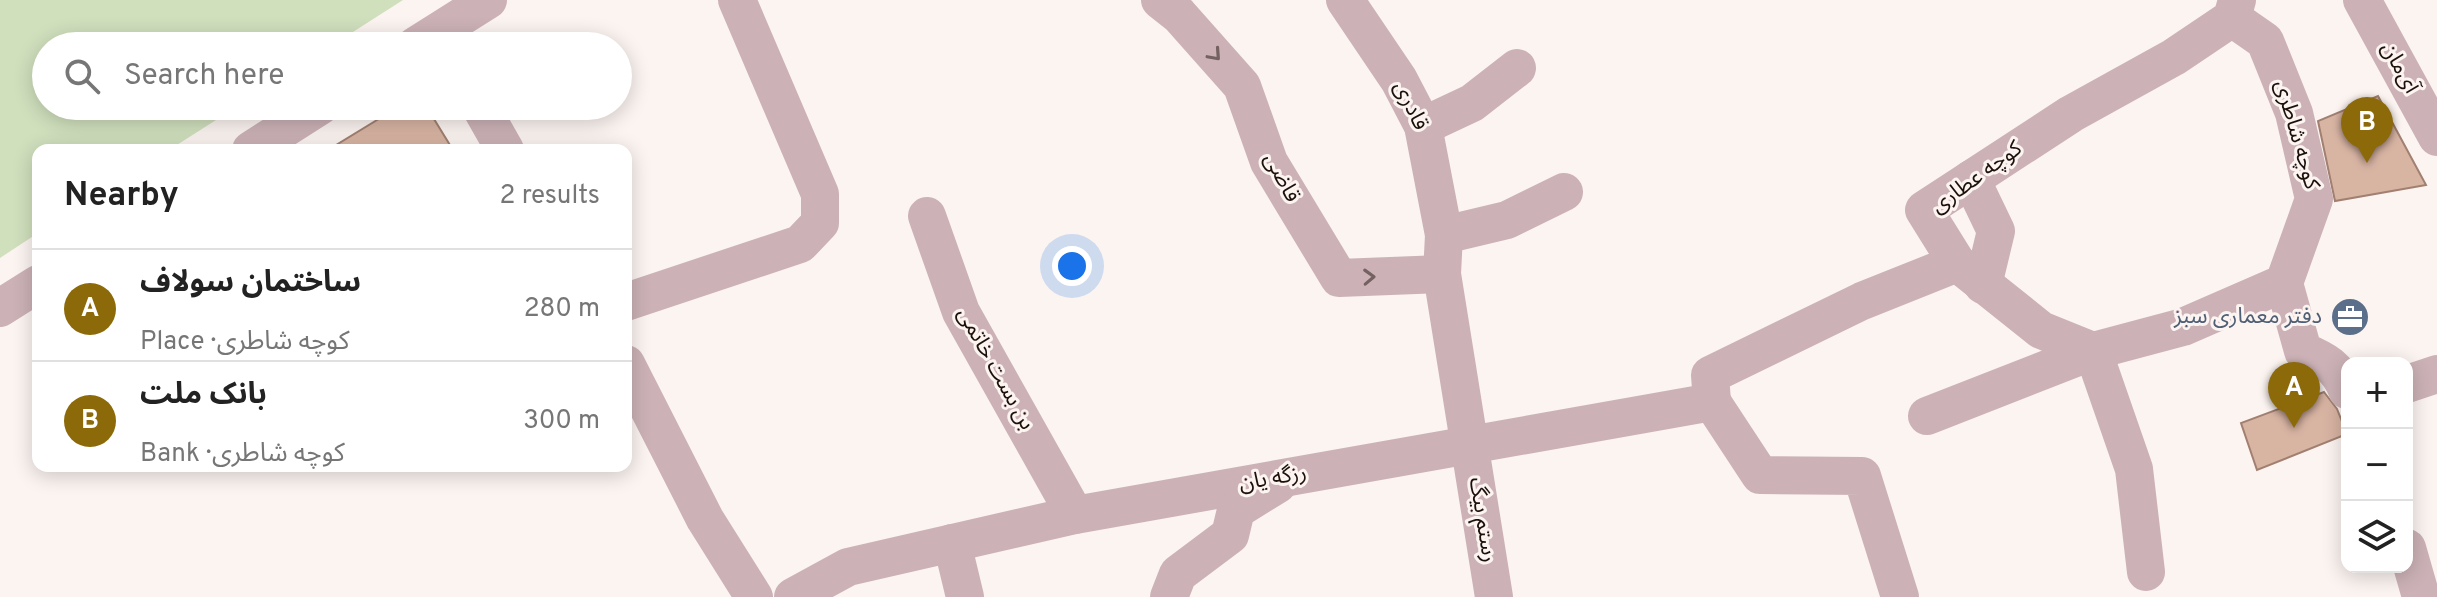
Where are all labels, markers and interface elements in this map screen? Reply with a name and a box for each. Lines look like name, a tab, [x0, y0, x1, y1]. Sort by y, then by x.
search box	[32, 32, 632, 120]
street label: آی‌مان	[2374, 37, 2426, 100]
one-way arrow	[1205, 45, 1219, 60]
icon: search	[60, 54, 104, 98]
text: Search here	[124, 58, 284, 95]
street label: قادری	[1387, 77, 1433, 135]
street label: کوچه شاطری	[2268, 77, 2325, 194]
pin: B	[2341, 97, 2393, 163]
street label: کوچه عطاری	[1926, 135, 2029, 220]
street label: قاضی	[1257, 149, 1305, 207]
text: Nearby	[64, 175, 179, 218]
text: 2 results	[500, 180, 600, 213]
your location	[1052, 246, 1092, 286]
text: ساختمان سولاف	[140, 265, 361, 302]
one-way arrow	[1363, 268, 1376, 285]
text: A	[81, 293, 99, 326]
text: 280 m	[524, 293, 600, 326]
office icon: دفتر معماری سبز	[2329, 296, 2371, 338]
street label: بن بست خاتمی	[950, 303, 1040, 435]
place label: دفتر معماری سبز	[2173, 304, 2322, 331]
text: Place · کوچه شاطری	[140, 326, 349, 359]
map controls	[2341, 357, 2413, 573]
button: +	[2341, 357, 2413, 429]
pin: A	[2268, 362, 2320, 428]
text: بانک ملت	[140, 377, 267, 414]
text: B	[81, 405, 99, 438]
text: 300 m	[523, 405, 600, 438]
button: −	[2341, 429, 2413, 501]
text: Bank · کوچه شاطری	[140, 438, 345, 471]
street label: رزگه یان	[1237, 460, 1309, 498]
street label: رستم بیگ	[1461, 475, 1502, 565]
button: layers	[2341, 501, 2413, 573]

